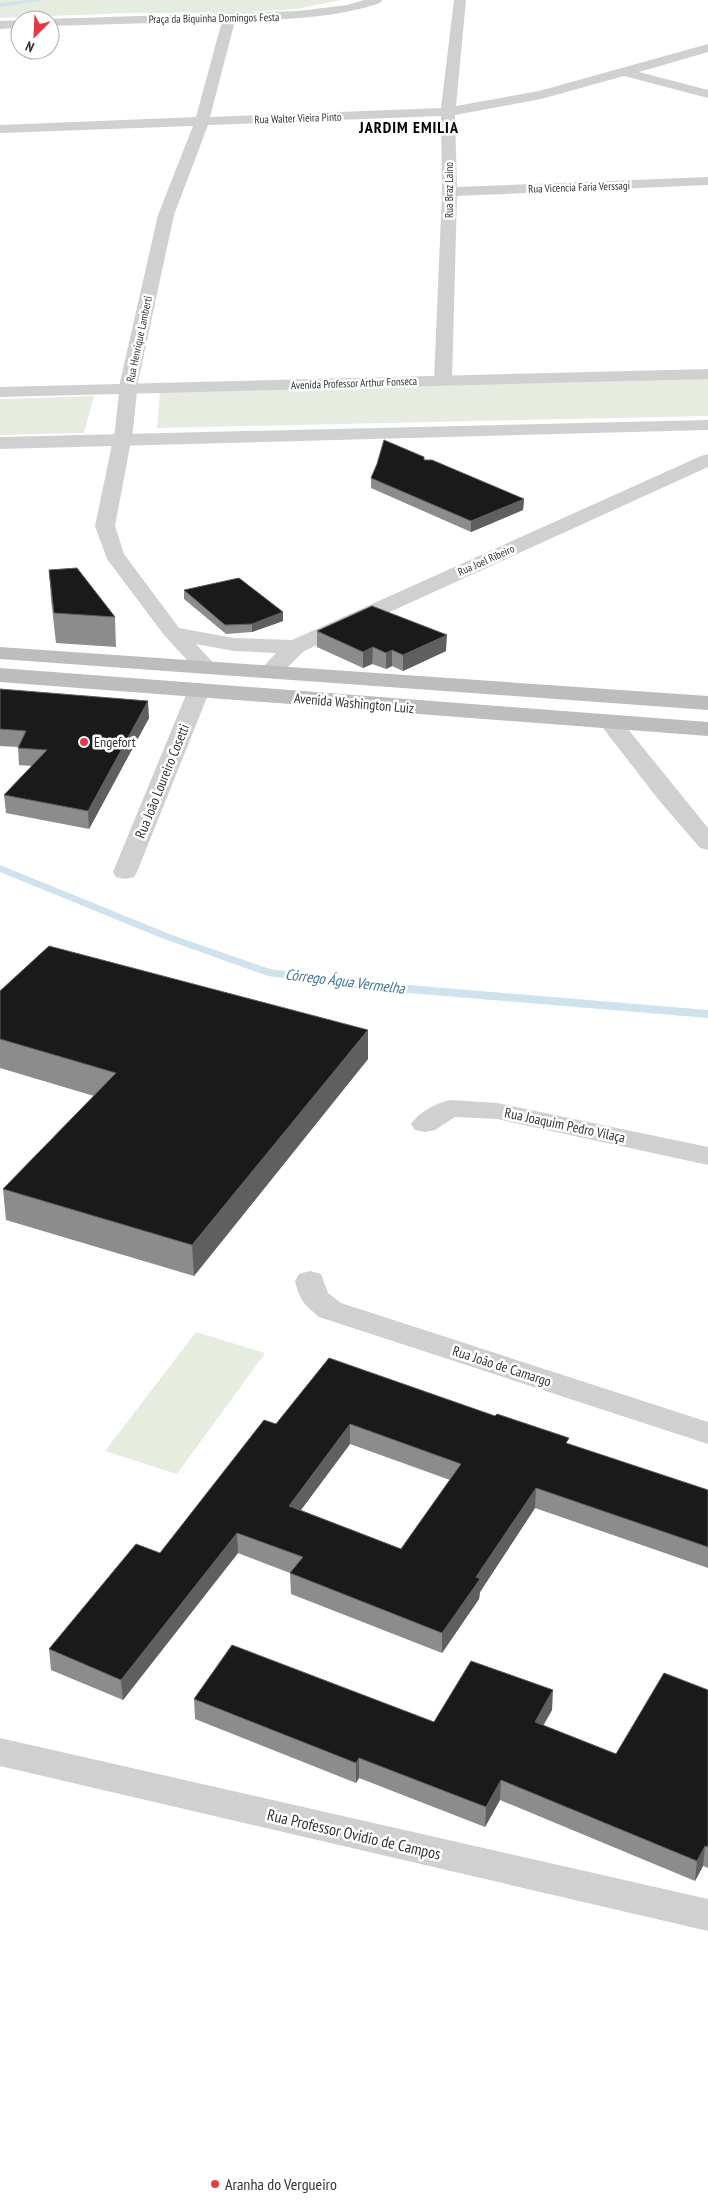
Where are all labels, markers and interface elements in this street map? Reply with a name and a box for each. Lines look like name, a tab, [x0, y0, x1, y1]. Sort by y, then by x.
north arrow	[10, 10, 60, 60]
street label: Praça da Biquinha Domingos Festa	[148, 10, 280, 26]
text: N	[23, 37, 37, 57]
street label: Rua Walter Vieira Pinto	[254, 109, 342, 127]
district label: JARDIM EMILIA	[358, 117, 459, 137]
street label: Rua Braz Laino	[442, 162, 456, 218]
street label: Rua Vicencia Faria Verssagi	[528, 178, 630, 196]
street label: Rua Henrique Lamberti	[123, 295, 155, 383]
street label: Avenida Professor Arthur Fonseca	[291, 374, 417, 392]
street label: Rua Joel Ribeiro	[455, 541, 517, 579]
street label: Avenida Washington Luiz	[293, 689, 415, 717]
street label: Rua João Loureiro Cosetti	[131, 721, 193, 841]
place label: Engefort	[94, 733, 136, 751]
marker: Engefort	[78, 736, 90, 748]
water label: Córrego Água Vermelha	[284, 964, 407, 998]
street label: Rua Joaquim Pedro Vilaça	[503, 1103, 627, 1147]
street label: Rua João de Camargo	[450, 1342, 554, 1390]
street label: Rua Professor Ovidio de Campos	[265, 1804, 443, 1864]
place label: Aranha do Vergueiro	[225, 2174, 337, 2194]
marker: Aranha do Vergueiro	[209, 2178, 221, 2190]

